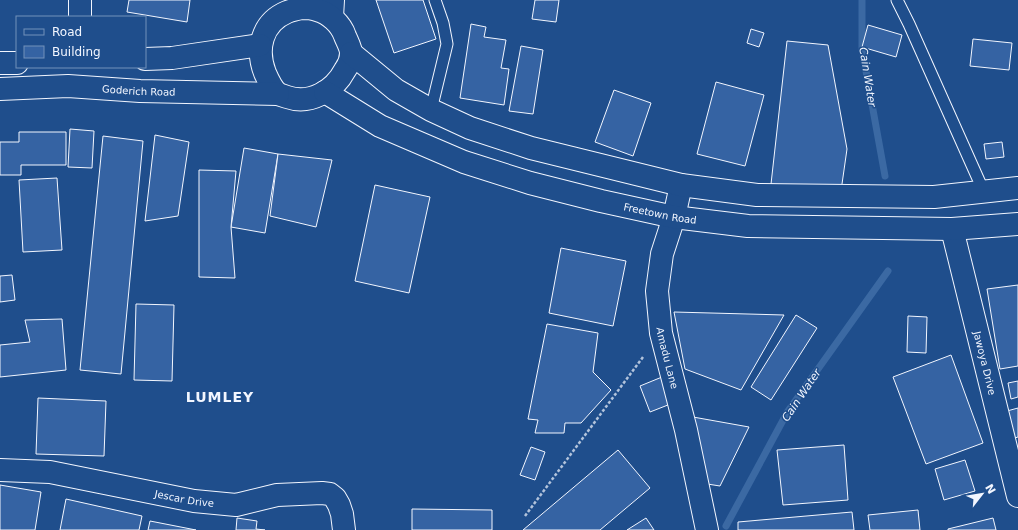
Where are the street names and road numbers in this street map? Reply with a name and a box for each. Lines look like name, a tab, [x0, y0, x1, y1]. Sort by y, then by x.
street label: Goderich Road	[102, 83, 176, 98]
street label: Freetown Road	[623, 201, 697, 226]
street label: Amadu Lane	[654, 327, 680, 390]
street label: Jawoya Drive	[971, 329, 998, 396]
street label: Jescar Drive	[153, 488, 214, 509]

